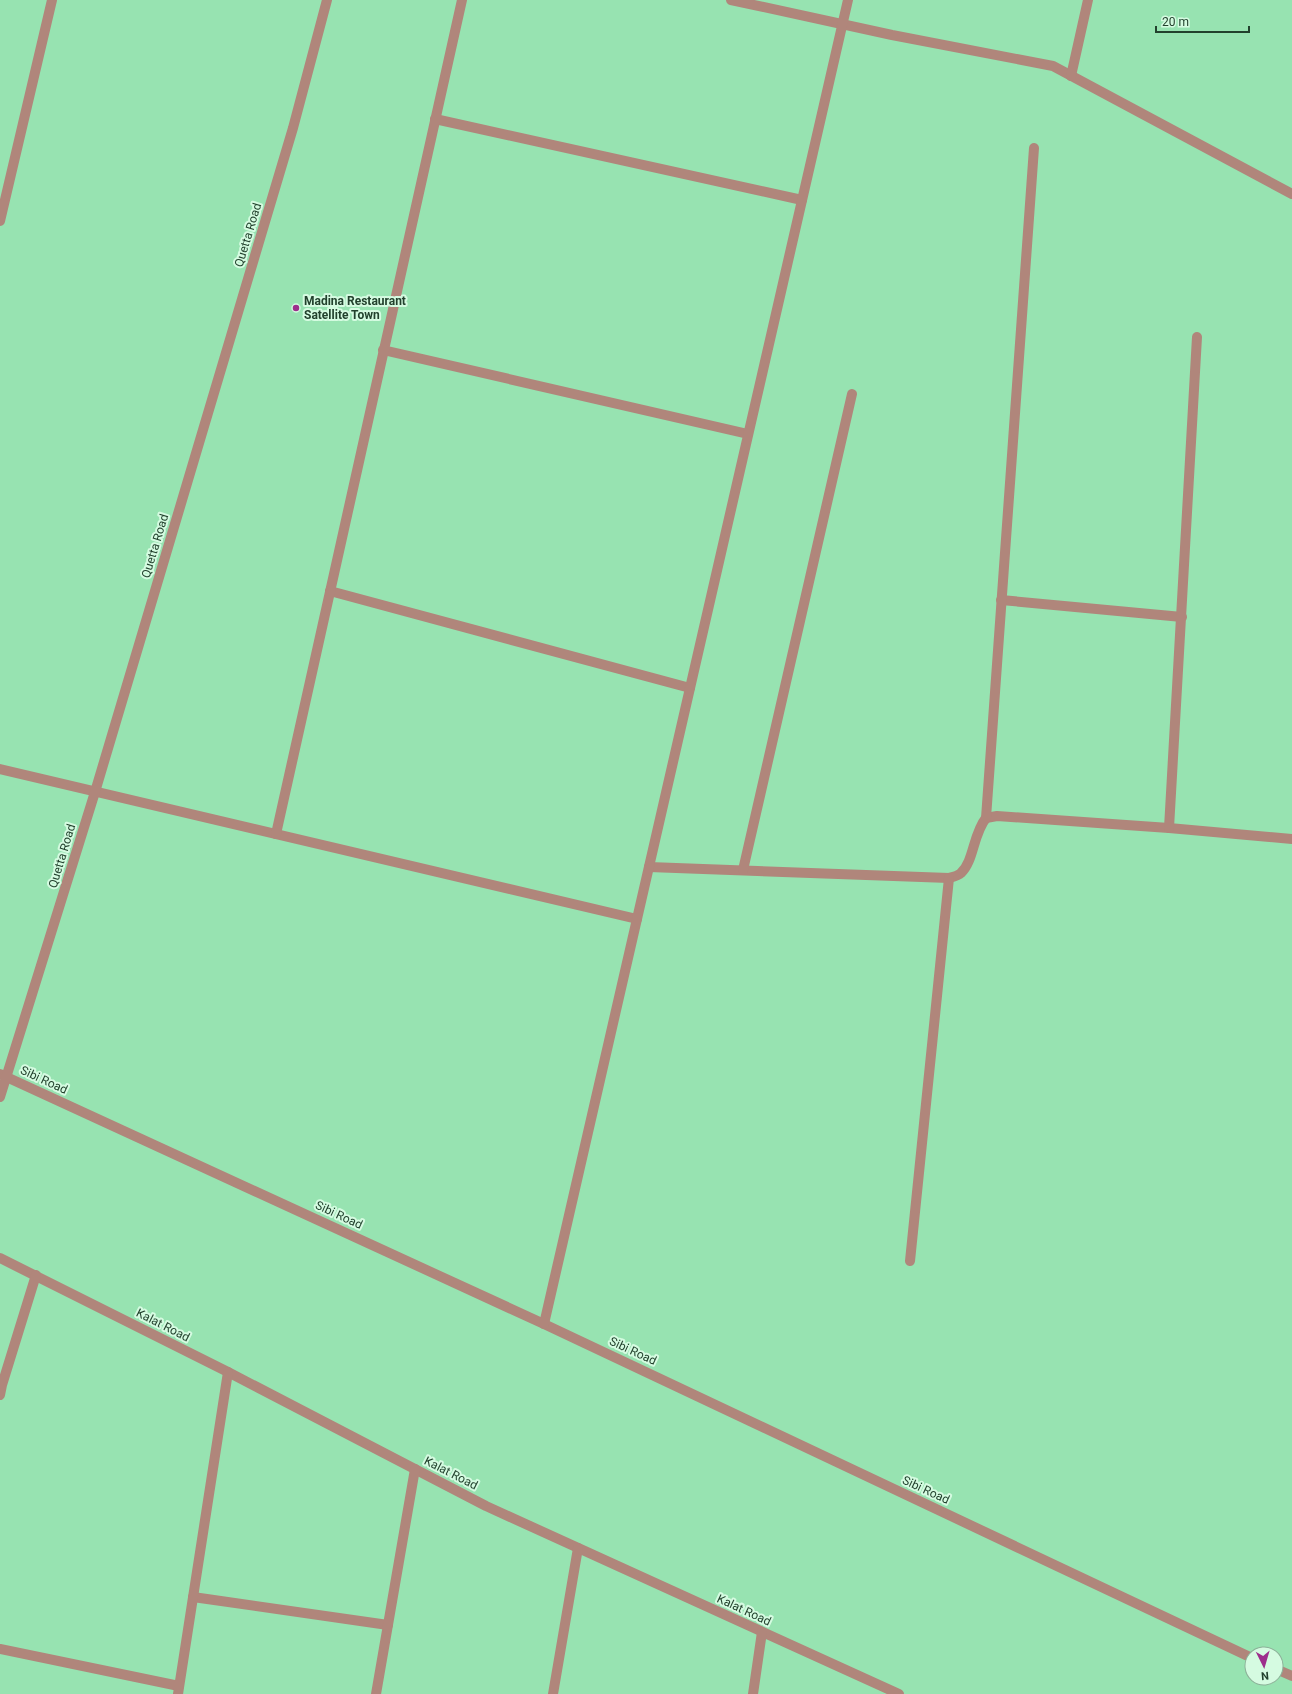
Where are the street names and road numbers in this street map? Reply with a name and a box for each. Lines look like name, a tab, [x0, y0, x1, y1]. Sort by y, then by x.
street label: Quetta Road	[232, 201, 264, 269]
street label: Quetta Road	[139, 512, 171, 580]
street label: Quetta Road	[46, 822, 78, 890]
street label: Sibi Road	[18, 1063, 70, 1097]
street label: Sibi Road	[313, 1198, 365, 1232]
street label: Kalat Road	[134, 1306, 192, 1344]
street label: Sibi Road	[607, 1334, 659, 1368]
street label: Kalat Road	[422, 1454, 480, 1492]
street label: Sibi Road	[900, 1473, 952, 1507]
street label: Kalat Road	[715, 1591, 773, 1629]

